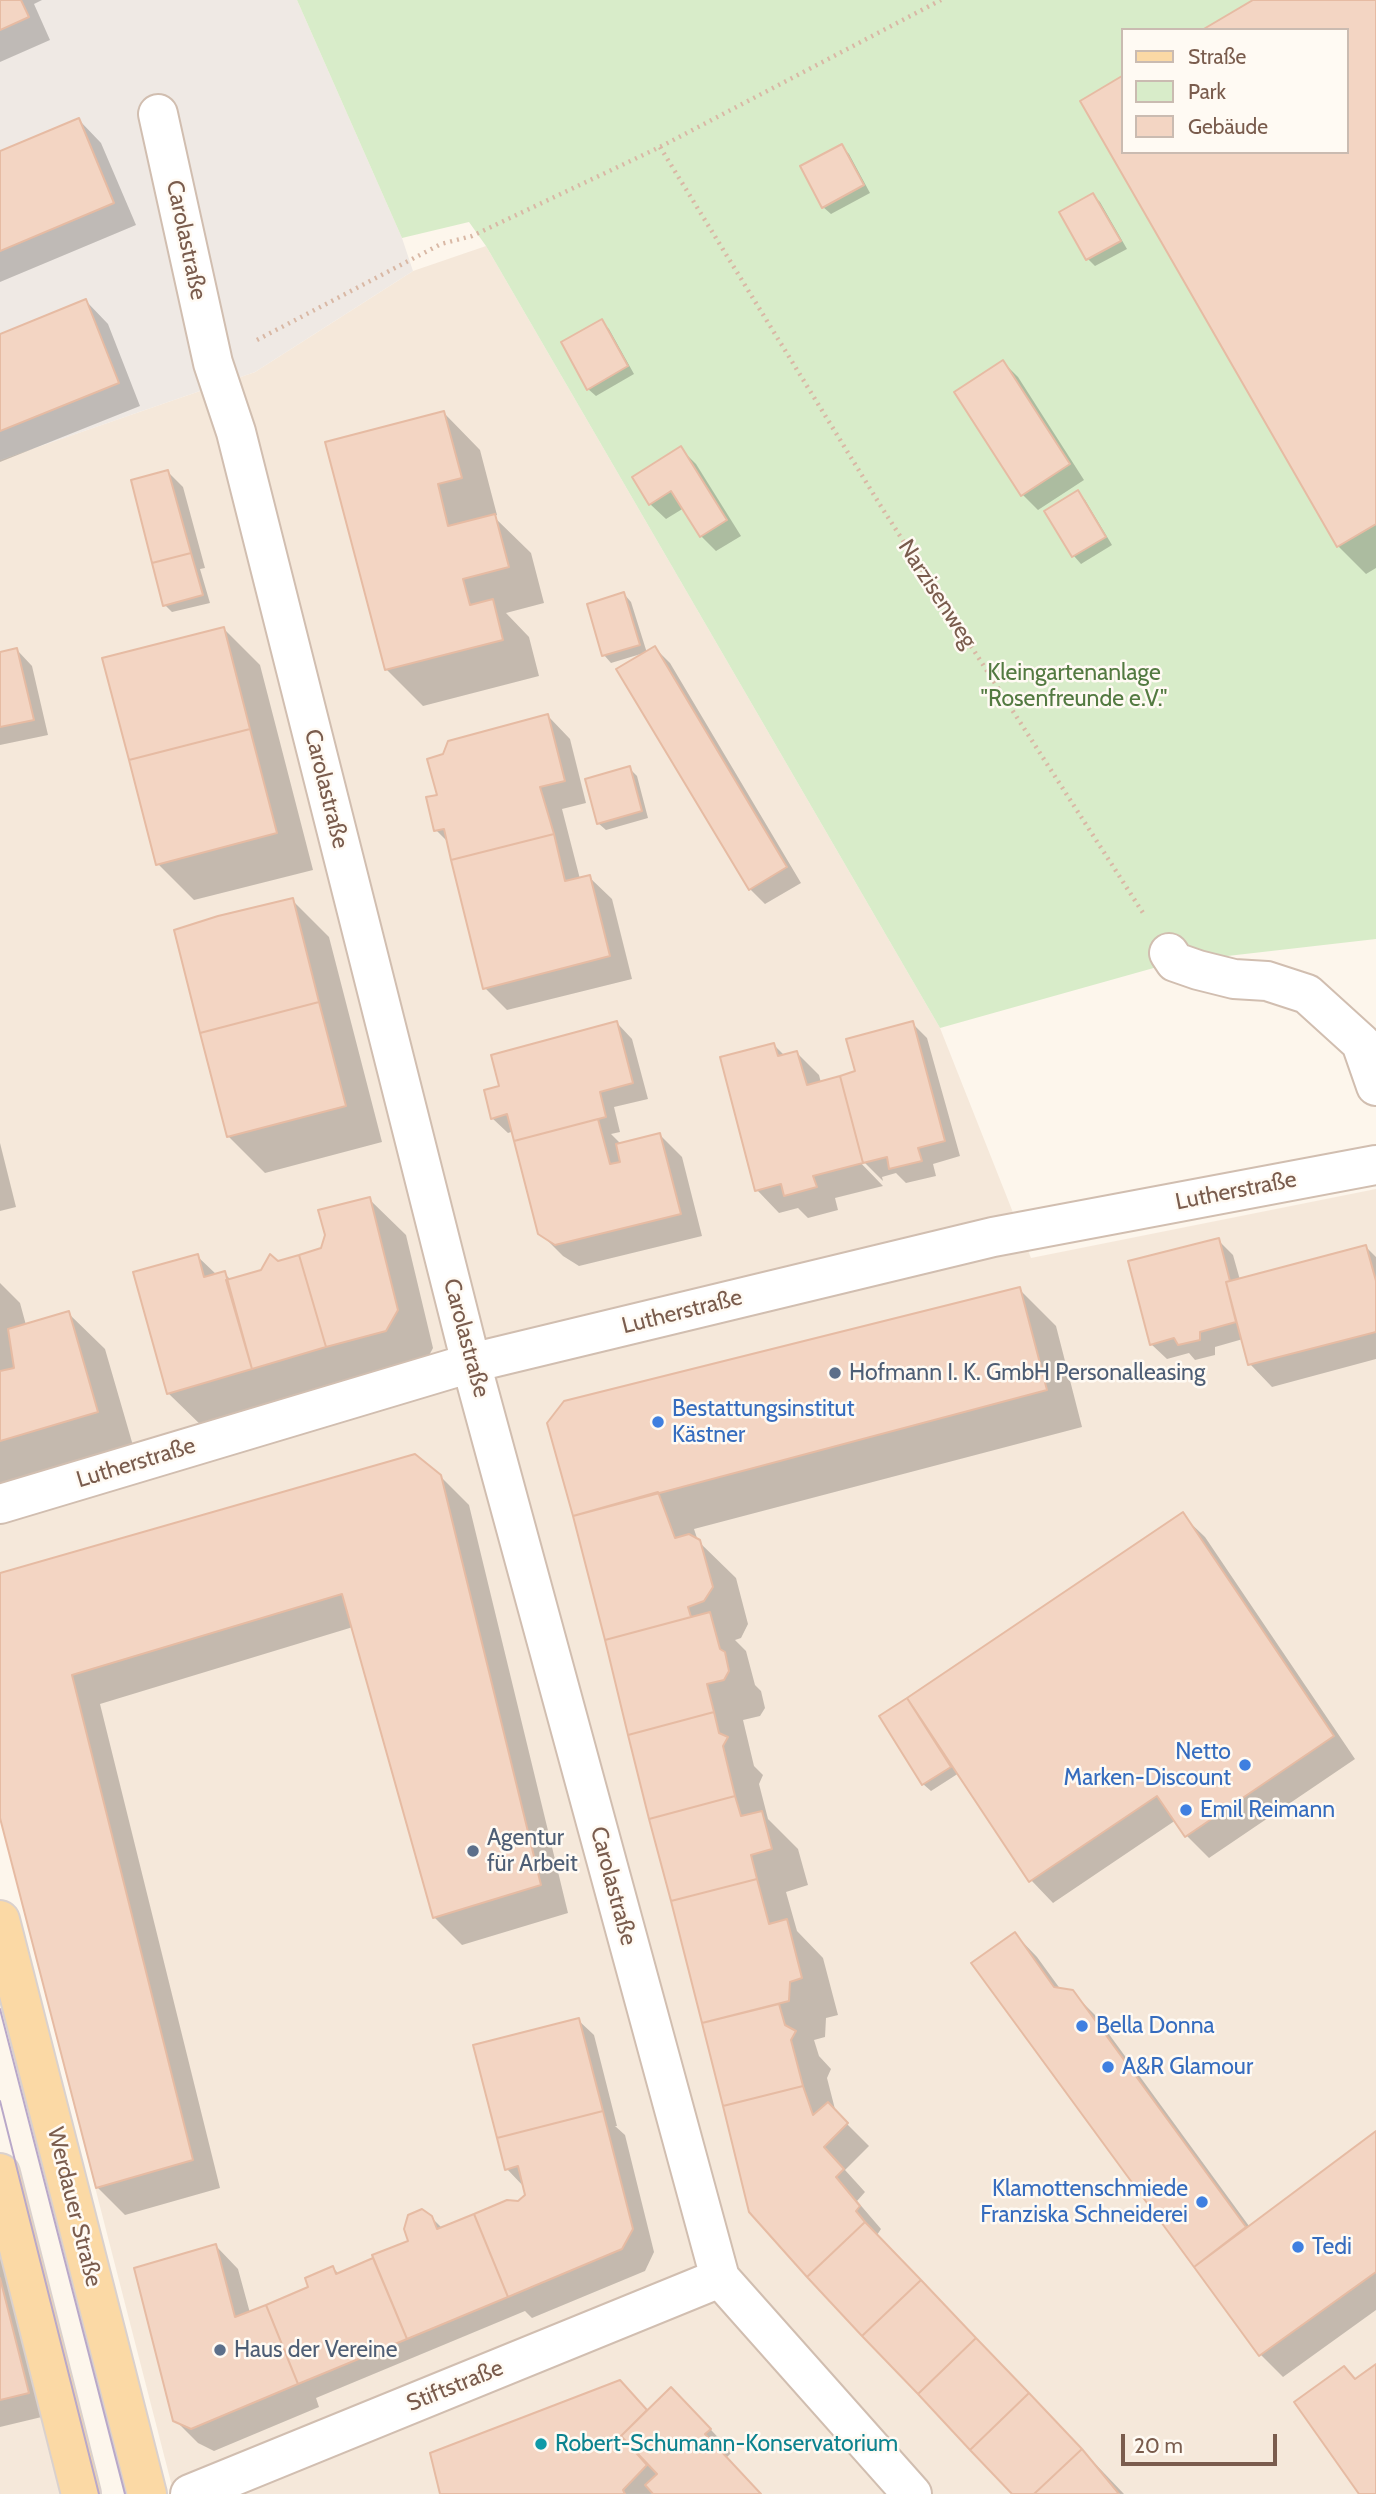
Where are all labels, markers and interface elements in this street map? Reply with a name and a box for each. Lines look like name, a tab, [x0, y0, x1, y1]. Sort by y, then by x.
legend	[1120, 28, 1348, 154]
text: Straße	[1188, 44, 1246, 69]
text: Park	[1188, 79, 1226, 104]
text: Gebäude	[1188, 114, 1268, 139]
street label: Carolastraße	[160, 178, 212, 302]
street label: Narzisenweg	[892, 535, 982, 653]
park label: Kleingartenanlage "Rosenfreunde e.V."	[981, 659, 1167, 713]
street label: Carolastraße	[298, 727, 354, 851]
street label: Lutherstraße	[1173, 1166, 1299, 1216]
street label: Carolastraße	[437, 1276, 495, 1400]
street label: Lutherstraße	[619, 1284, 745, 1340]
place label: Hofmann I. K. GmbH Personalleasing	[849, 1359, 1205, 1387]
marker: Hofmann I. K. GmbH Personalleasing	[827, 1365, 843, 1381]
place label: Bestattungsinstitut Kästner	[672, 1395, 854, 1449]
marker: Bestattungsinstitut Kästner	[650, 1414, 666, 1430]
street label: Lutherstraße	[73, 1432, 199, 1494]
place label: Netto Marken-Discount	[1064, 1738, 1231, 1792]
marker: Netto Marken-Discount	[1237, 1757, 1253, 1773]
place label: Emil Reimann	[1200, 1796, 1335, 1824]
marker: Emil Reimann	[1178, 1802, 1194, 1818]
place label: Agentur für Arbeit	[487, 1824, 578, 1878]
street label: Carolastraße	[584, 1824, 642, 1948]
marker: Agentur für Arbeit	[465, 1843, 481, 1859]
place label: Bella Donna	[1096, 2012, 1215, 2040]
marker: Bella Donna	[1074, 2018, 1090, 2034]
place label: A&R Glamour	[1122, 2053, 1253, 2081]
marker: A&R Glamour	[1100, 2059, 1116, 2075]
street label: Werdauer Straße	[41, 2124, 107, 2290]
place label: Klamottenschmiede Franziska Schneiderei	[980, 2175, 1188, 2229]
marker: Klamottenschmiede Franziska Schneiderei	[1194, 2194, 1210, 2210]
place label: Tedi	[1312, 2233, 1352, 2261]
marker: Tedi	[1290, 2239, 1306, 2255]
place label: Haus der Vereine	[234, 2336, 397, 2364]
marker: Haus der Vereine	[212, 2342, 228, 2358]
street label: Stiftstraße	[403, 2354, 507, 2418]
scale bar	[1124, 2420, 1280, 2464]
place label: Robert-Schumann-Konservatorium	[555, 2430, 898, 2458]
text: 20 m	[1134, 2433, 1183, 2458]
marker: Robert-Schumann-Konservatorium	[533, 2436, 549, 2452]

